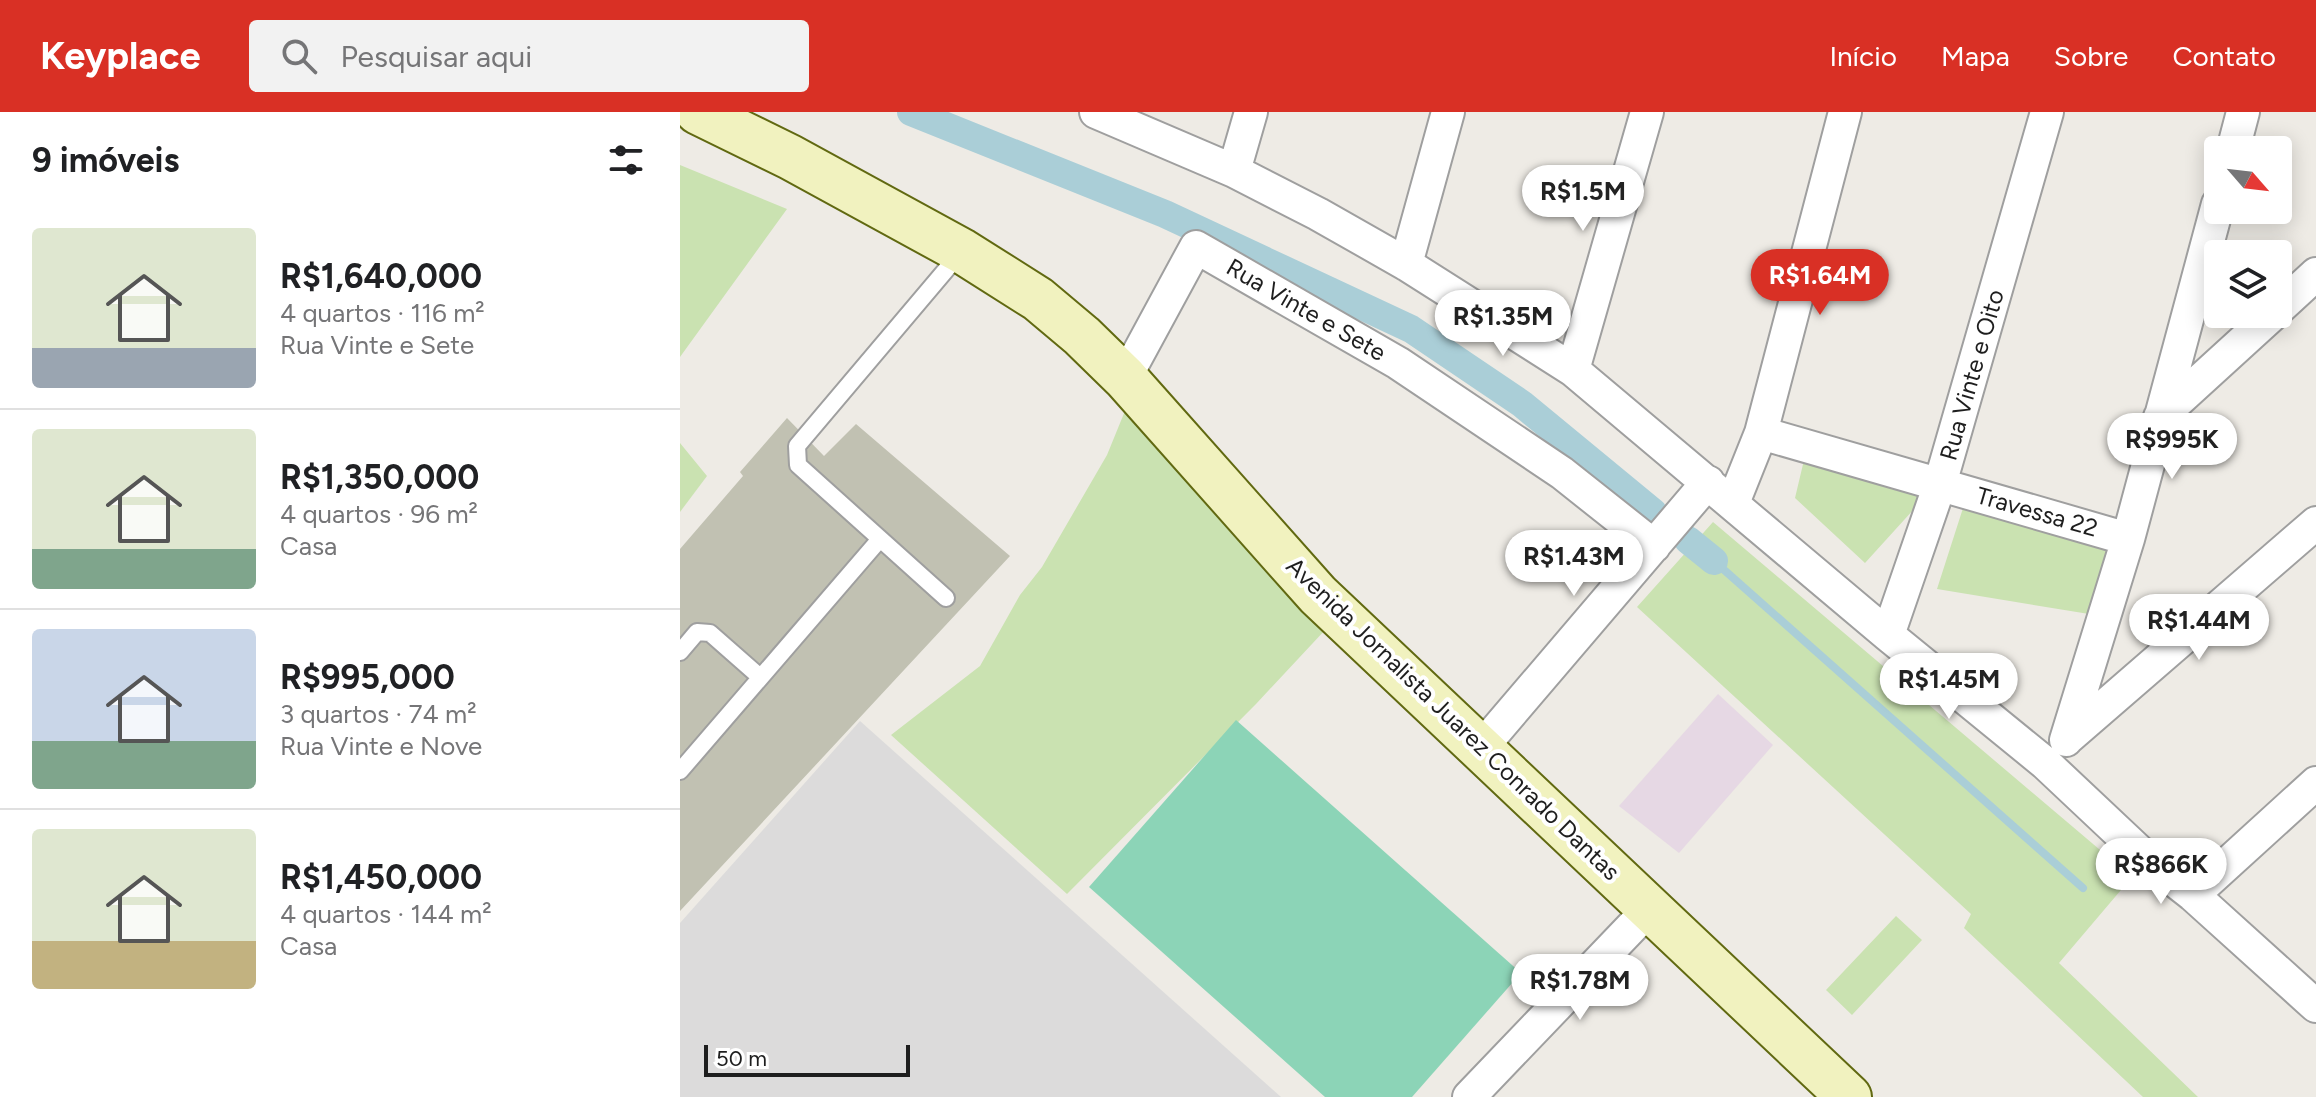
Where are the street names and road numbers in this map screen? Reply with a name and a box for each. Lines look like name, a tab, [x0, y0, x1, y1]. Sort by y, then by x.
street label: Rua Vinte e Sete	[1221, 252, 1391, 367]
street label: Rua Vinte e Oito	[1933, 286, 2010, 464]
street label: Travessa 22	[1973, 480, 2101, 543]
street label: Avenida Jornalista Juarez Conrado Dantas	[1281, 551, 1626, 886]

